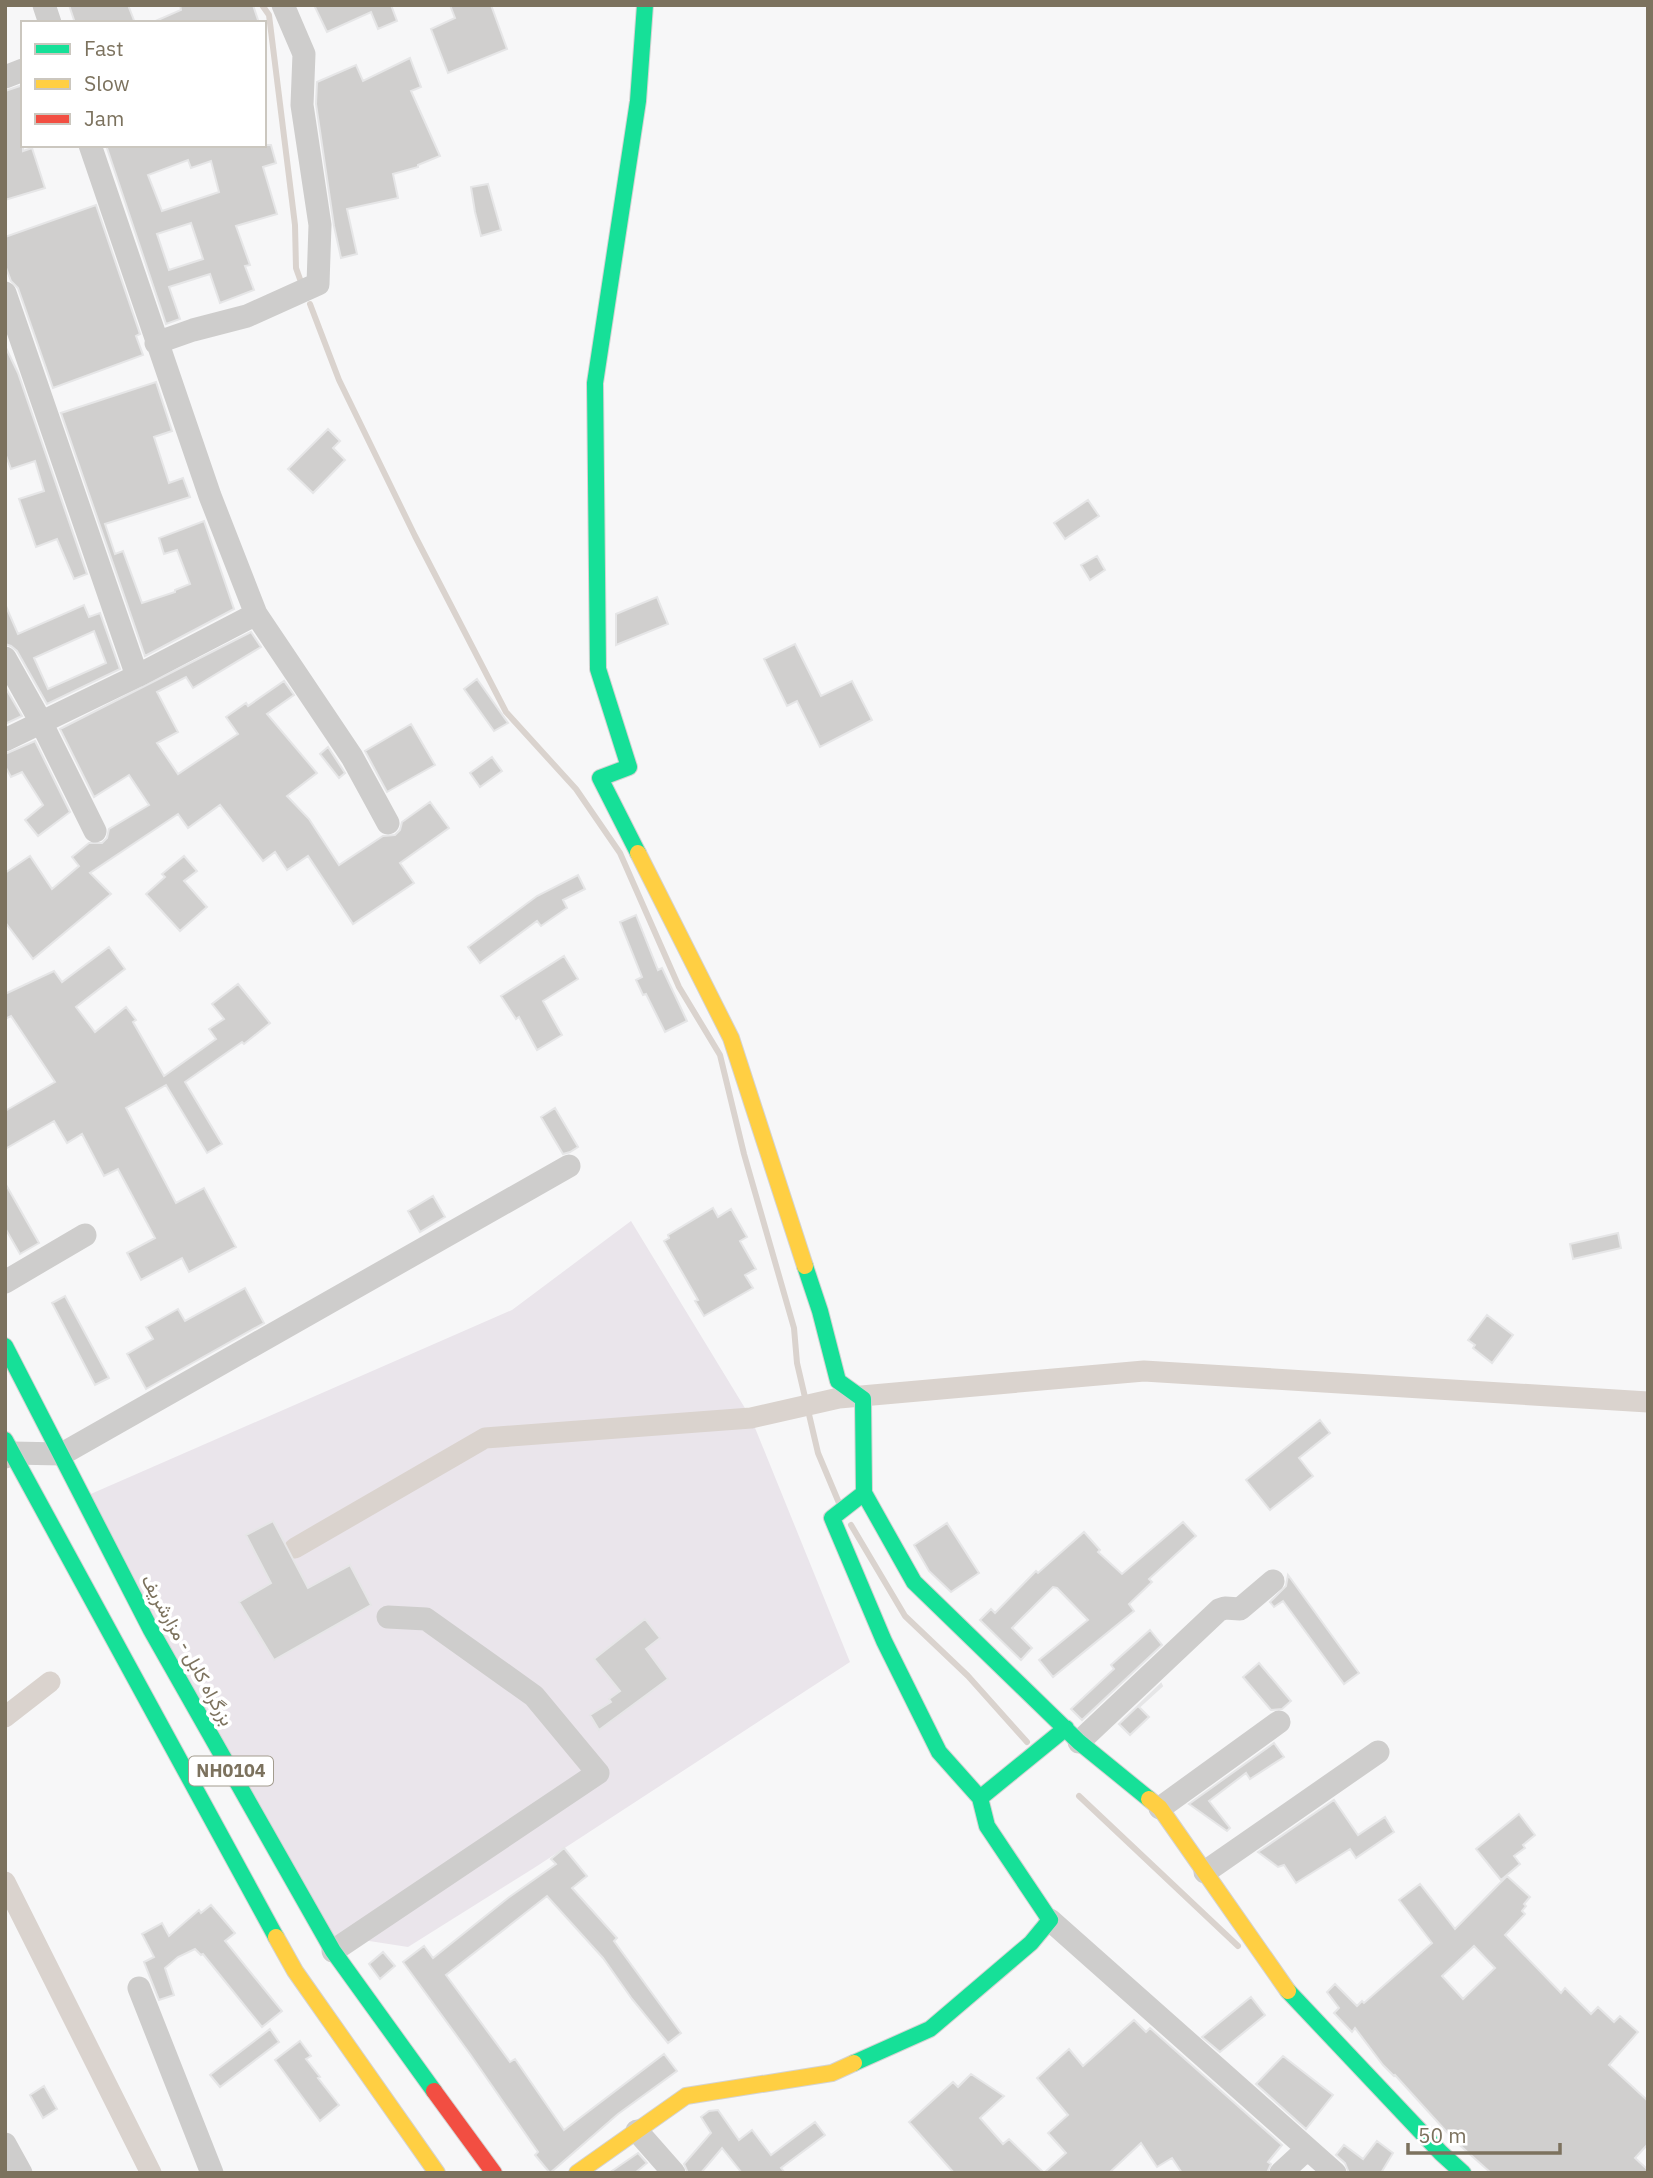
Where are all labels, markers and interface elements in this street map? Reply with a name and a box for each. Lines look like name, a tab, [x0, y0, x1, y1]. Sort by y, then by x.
legend	[21, 21, 266, 147]
text: Fast	[84, 34, 124, 62]
text: Slow	[84, 69, 130, 97]
text: Jam	[84, 104, 124, 132]
street label: بزرگراه کابل - مزارشریف	[136, 1570, 240, 1730]
road number: NH0104	[189, 1756, 273, 1786]
scale bar	[1408, 2112, 1560, 2156]
text: 50 m	[1418, 2121, 1467, 2149]

